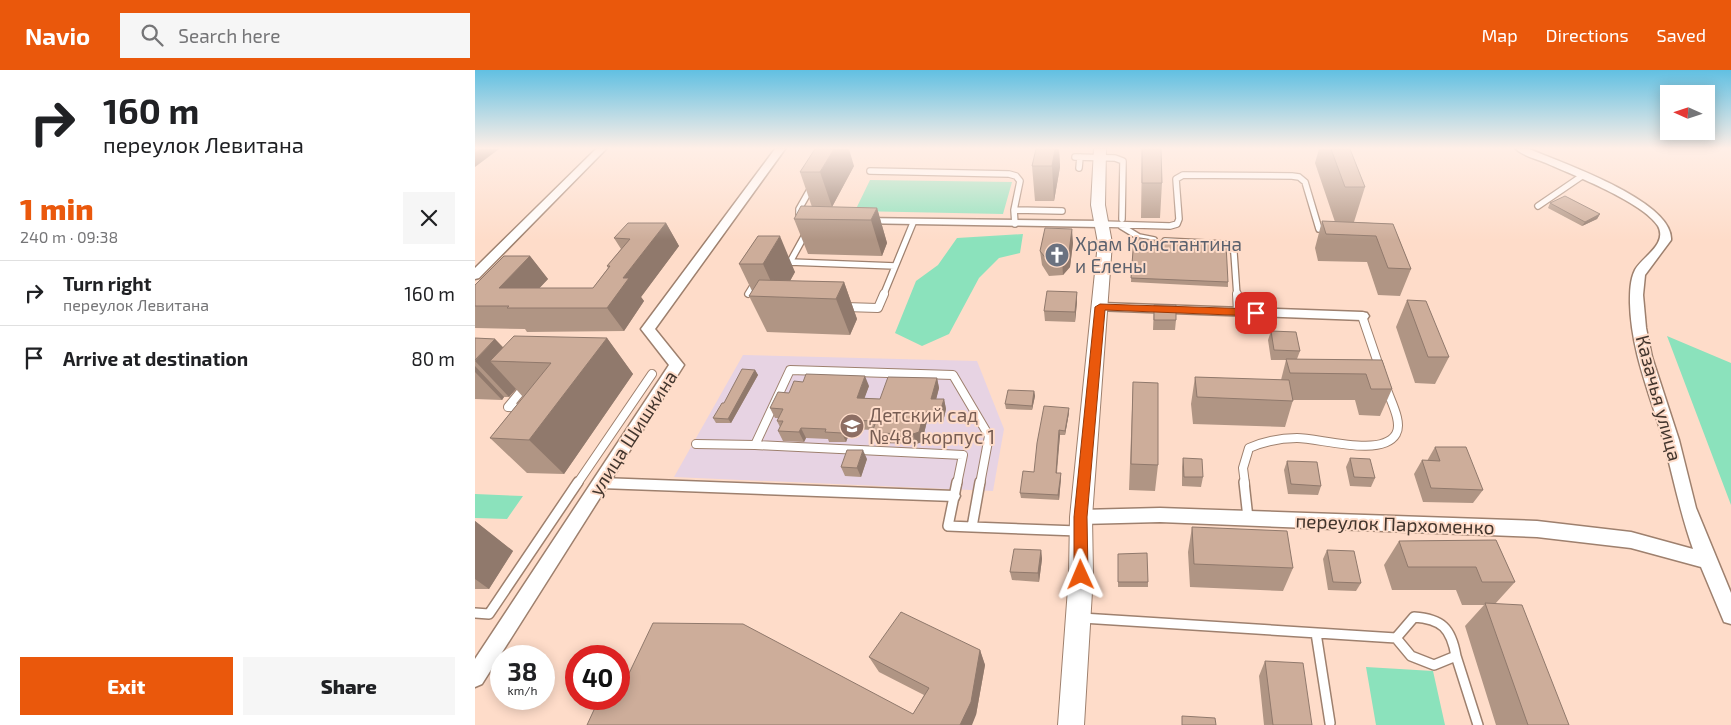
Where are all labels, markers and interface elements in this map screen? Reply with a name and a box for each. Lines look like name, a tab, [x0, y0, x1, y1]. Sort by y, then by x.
search box	[120, 13, 470, 58]
text: Navio	[25, 21, 90, 50]
icon: search	[138, 21, 166, 49]
text: Search here	[178, 24, 280, 47]
text: Map	[1481, 24, 1518, 46]
text: Directions	[1546, 24, 1629, 46]
text: Saved	[1657, 24, 1706, 46]
north arrow	[1660, 85, 1715, 140]
map controls	[1660, 85, 1715, 140]
text: 160 m	[103, 89, 199, 131]
icon: right	[20, 90, 85, 155]
text: переулок Левитана	[103, 131, 304, 157]
text: 1 min	[20, 190, 94, 226]
button: close	[403, 192, 455, 244]
text: 240 m · 09:38	[20, 227, 118, 246]
place label: Храм Константина и Елены	[1075, 232, 1242, 277]
church icon: Храм Константина и Елены	[1044, 242, 1070, 268]
text: Turn right	[63, 272, 151, 295]
icon: right	[20, 279, 48, 307]
text: 160 m	[404, 282, 455, 305]
pin	[1235, 292, 1277, 334]
text: переулок Левитана	[63, 295, 209, 314]
icon: arrive	[1242, 299, 1270, 327]
street label: Казачья улица	[1631, 332, 1687, 464]
icon: arrive	[20, 344, 48, 372]
text: Arrive at destination	[63, 347, 248, 370]
text: 80 m	[411, 347, 455, 370]
street label: улица Шишкина	[584, 366, 682, 500]
place label: Детский сад №48, корпус 1	[869, 403, 995, 449]
school or university icon: Детский сад №48, корпус 1	[839, 413, 865, 439]
street label: переулок Пархоменко	[1295, 509, 1495, 539]
position arrow	[1054, 548, 1106, 600]
speed limit sign: 40	[565, 645, 630, 710]
text: 38	[508, 656, 537, 686]
button: Exit	[20, 657, 233, 715]
button: Share	[243, 657, 455, 715]
text: km/h	[508, 683, 537, 697]

